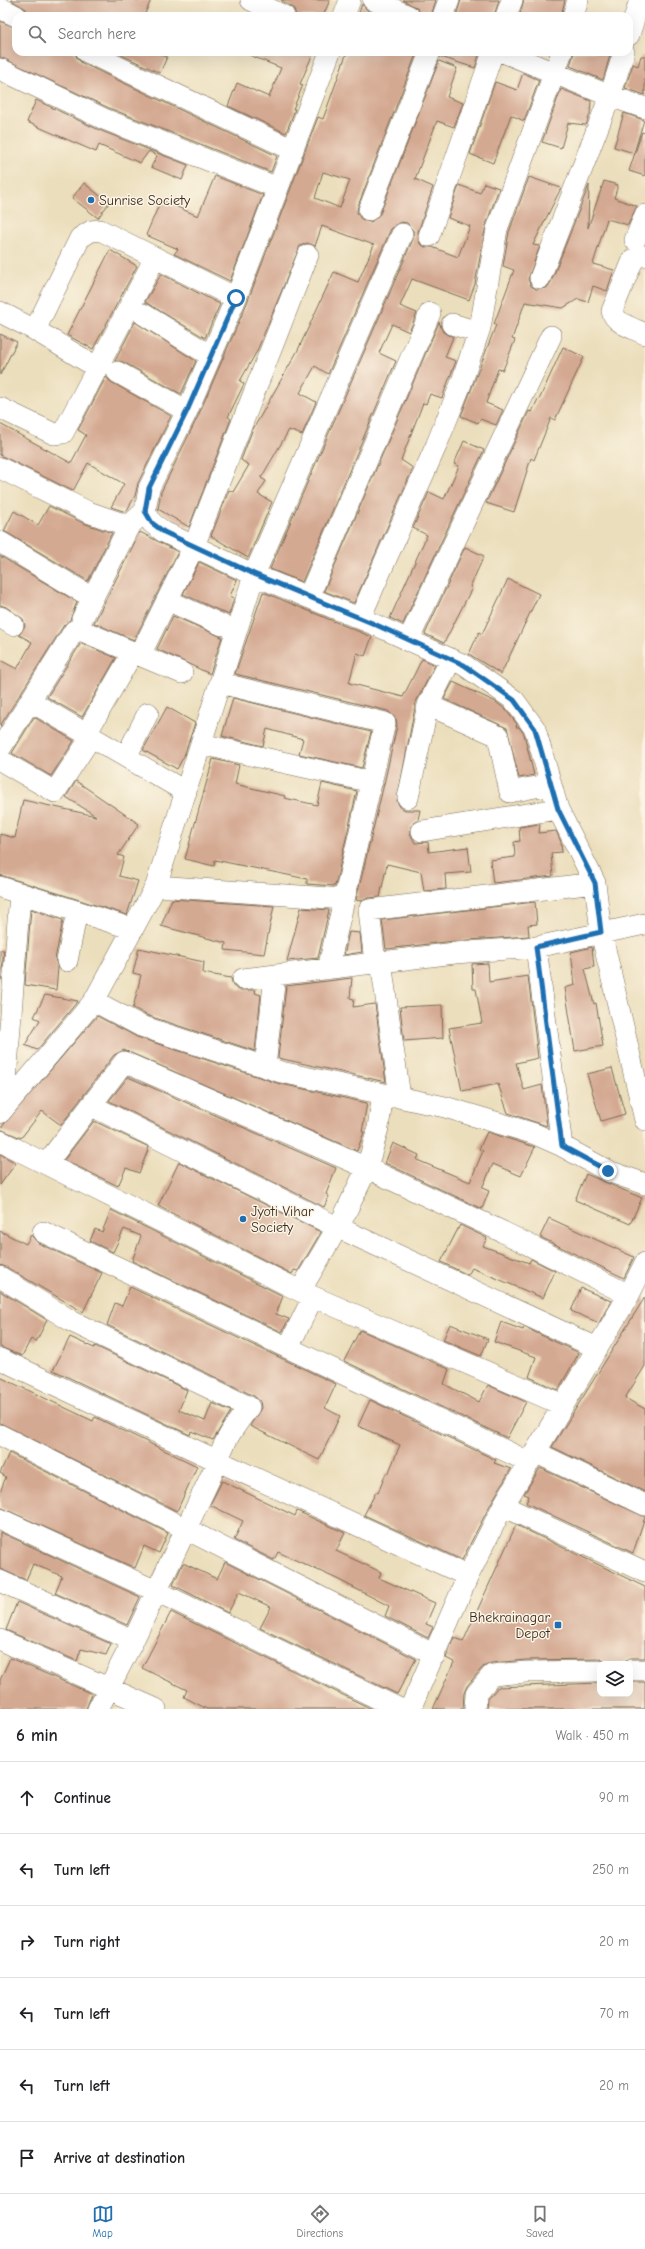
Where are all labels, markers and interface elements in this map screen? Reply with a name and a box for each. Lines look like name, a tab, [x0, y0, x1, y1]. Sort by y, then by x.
search box	[12, 12, 633, 56]
icon: search	[26, 23, 48, 45]
text: Search here	[58, 25, 136, 43]
place label: Sunrise Society	[99, 192, 191, 209]
marker: Sunrise Society	[86, 195, 96, 205]
route start	[227, 289, 245, 307]
route end	[599, 1162, 617, 1180]
place label: Jyoti Vihar Society	[251, 1203, 314, 1236]
marker: Jyoti Vihar Society	[238, 1214, 248, 1224]
place label: Bhekrainagar Depot	[469, 1609, 551, 1642]
marker: Bhekrainagar Depot	[553, 1620, 563, 1630]
map controls	[597, 1661, 633, 1697]
button: layers	[597, 1661, 633, 1697]
text: 6 min	[16, 1726, 58, 1745]
text: Walk · 450 m	[555, 1728, 629, 1743]
icon: ahead	[16, 1787, 38, 1809]
text: Continue	[54, 1789, 111, 1807]
text: 90 m	[599, 1790, 629, 1805]
icon: left	[16, 1859, 38, 1881]
text: Turn left	[54, 1861, 110, 1879]
text: 250 m	[592, 1862, 629, 1877]
icon: right	[16, 1931, 38, 1953]
text: Turn right	[54, 1933, 120, 1951]
text: 20 m	[599, 1934, 629, 1949]
icon: left	[16, 2003, 38, 2025]
text: Turn left	[54, 2005, 110, 2023]
text: 70 m	[600, 2006, 629, 2021]
icon: left	[16, 2075, 38, 2097]
text: Turn left	[54, 2077, 110, 2095]
text: 20 m	[599, 2078, 629, 2093]
icon: arrive	[16, 2147, 38, 2169]
text: Arrive at destination	[54, 2149, 185, 2167]
tab: Map	[92, 2203, 114, 2240]
tab: Directions	[297, 2203, 343, 2240]
tab: Saved	[526, 2203, 553, 2240]

